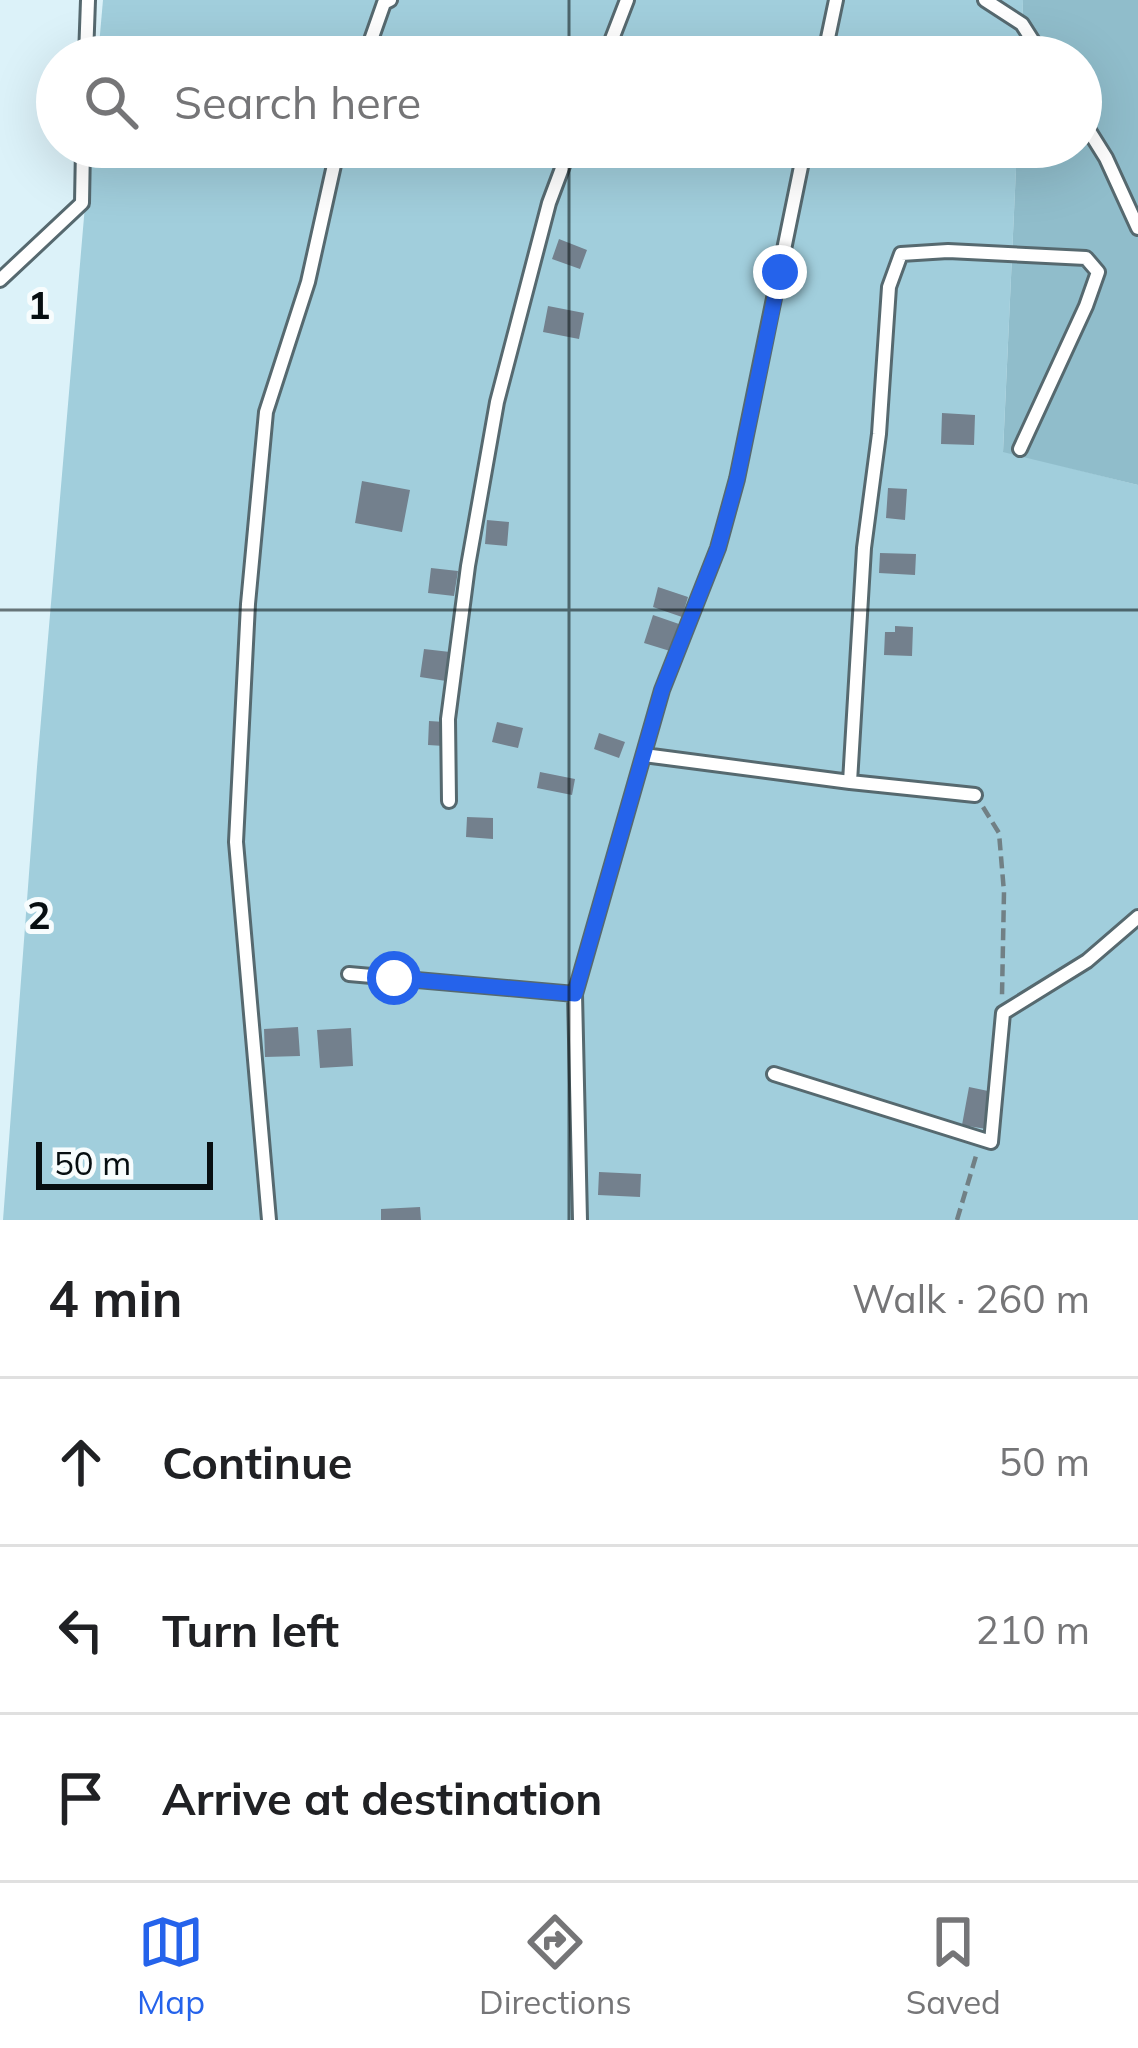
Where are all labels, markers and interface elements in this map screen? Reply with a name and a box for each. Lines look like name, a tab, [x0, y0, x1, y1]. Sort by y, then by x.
search box	[36, 36, 1102, 168]
icon: search	[78, 69, 144, 135]
text: Search here	[174, 74, 421, 130]
route end	[753, 245, 807, 299]
text: 1	[27, 280, 51, 329]
text: 2	[27, 890, 51, 939]
route start	[367, 951, 421, 1005]
scale bar	[36, 1136, 213, 1189]
text: 50 m	[54, 1142, 131, 1183]
text: 4 min	[48, 1266, 183, 1330]
text: Walk · 260 m	[852, 1274, 1090, 1323]
icon: ahead	[48, 1429, 114, 1495]
text: Continue	[162, 1434, 352, 1490]
text: 50 m	[999, 1437, 1090, 1486]
icon: left	[48, 1597, 114, 1663]
text: Turn left	[162, 1602, 339, 1658]
text: 210 m	[975, 1605, 1090, 1654]
icon: arrive	[48, 1765, 114, 1831]
text: Arrive at destination	[162, 1770, 602, 1826]
tab: Map	[137, 1909, 205, 2022]
tab: Directions	[479, 1909, 632, 2022]
tab: Saved	[906, 1909, 1001, 2022]

